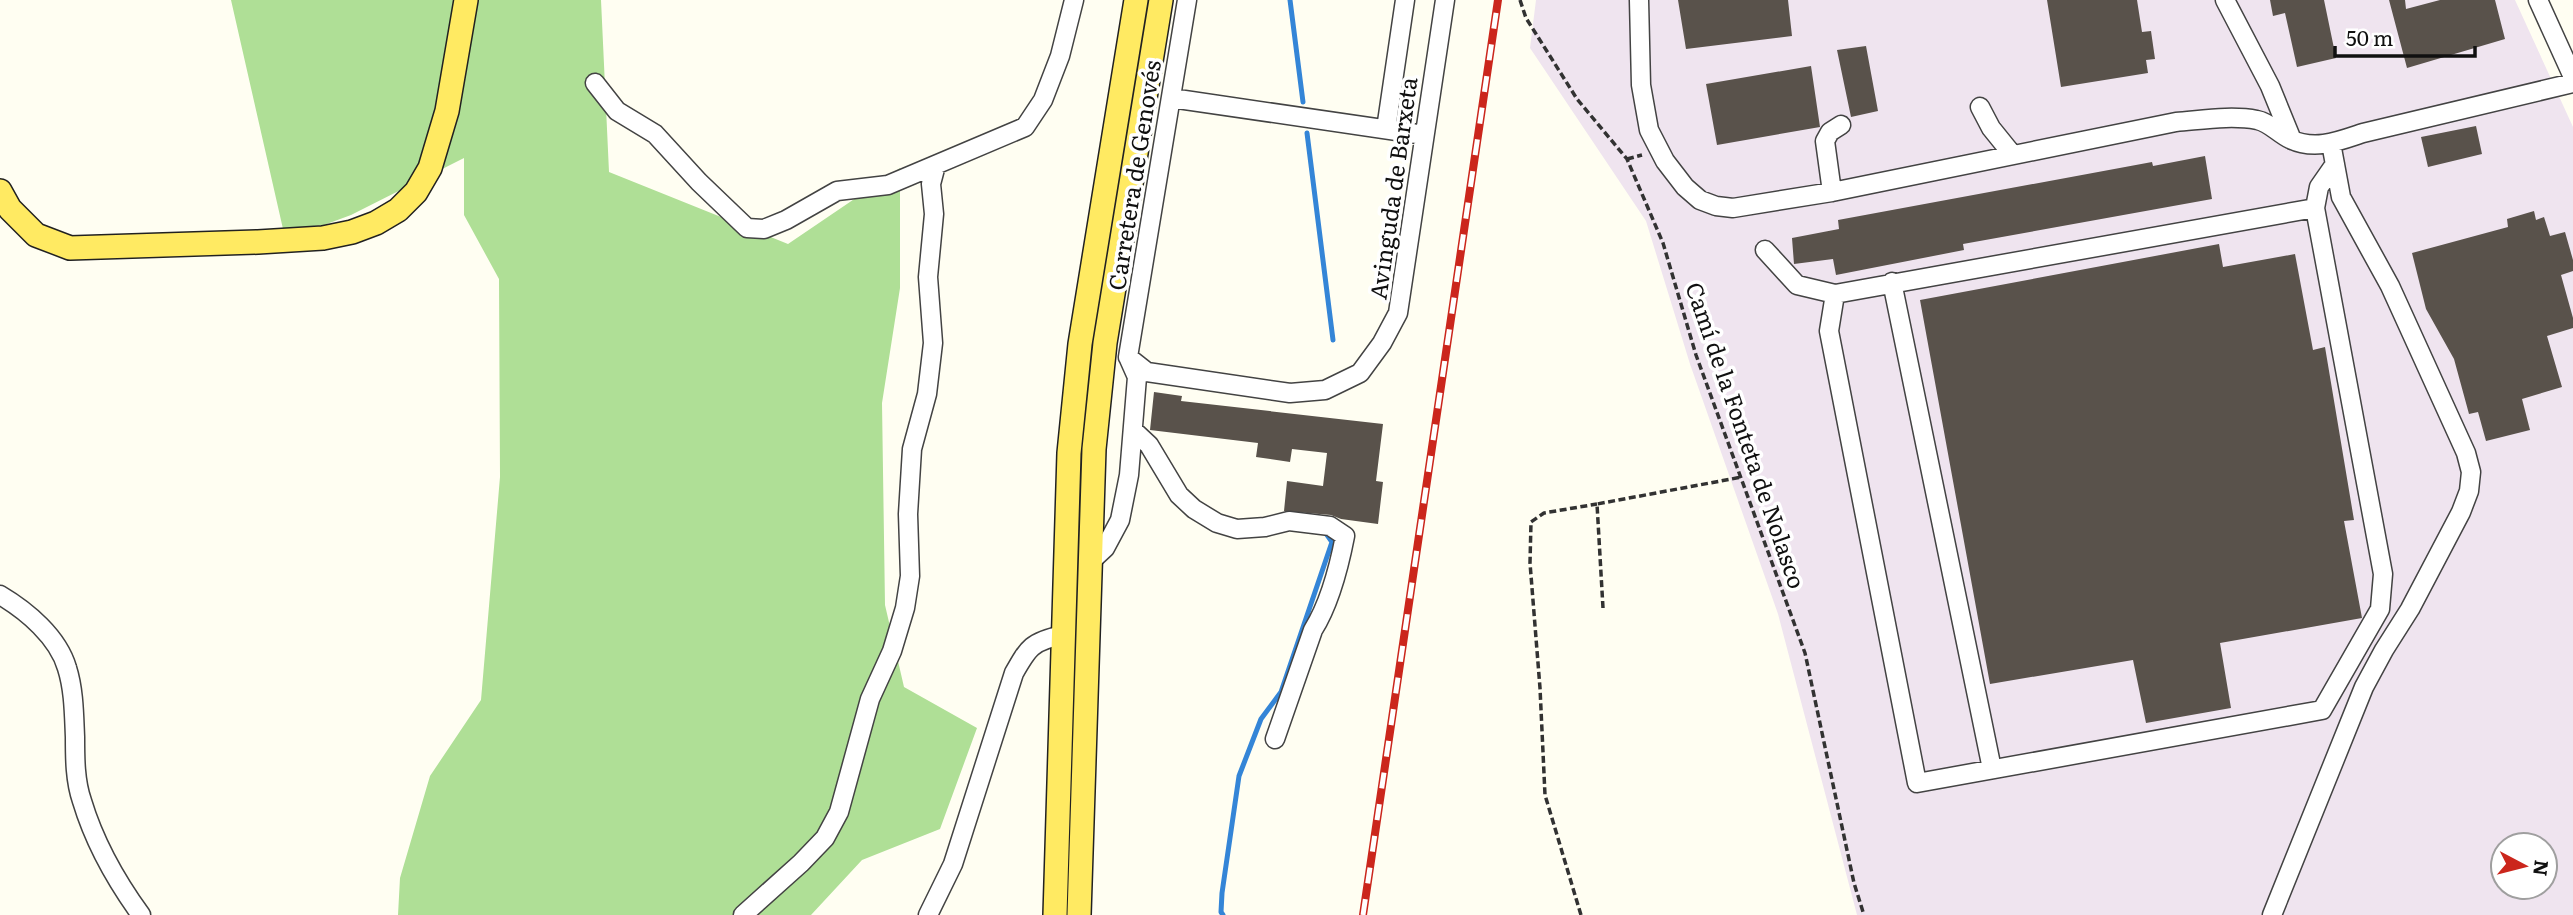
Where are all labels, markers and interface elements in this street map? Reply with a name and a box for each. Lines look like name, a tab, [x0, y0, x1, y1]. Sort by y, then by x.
scale bar	[2335, 14, 2475, 58]
text: 50 m	[2346, 21, 2393, 52]
street label: Carretera de Genovés	[1098, 58, 1168, 292]
street label: Avinguda de Barxeta	[1360, 74, 1425, 301]
street label: Camí de la Fonteta de Nolasco	[1678, 277, 1816, 593]
north arrow	[2489, 831, 2559, 901]
text: N	[2527, 859, 2557, 878]

